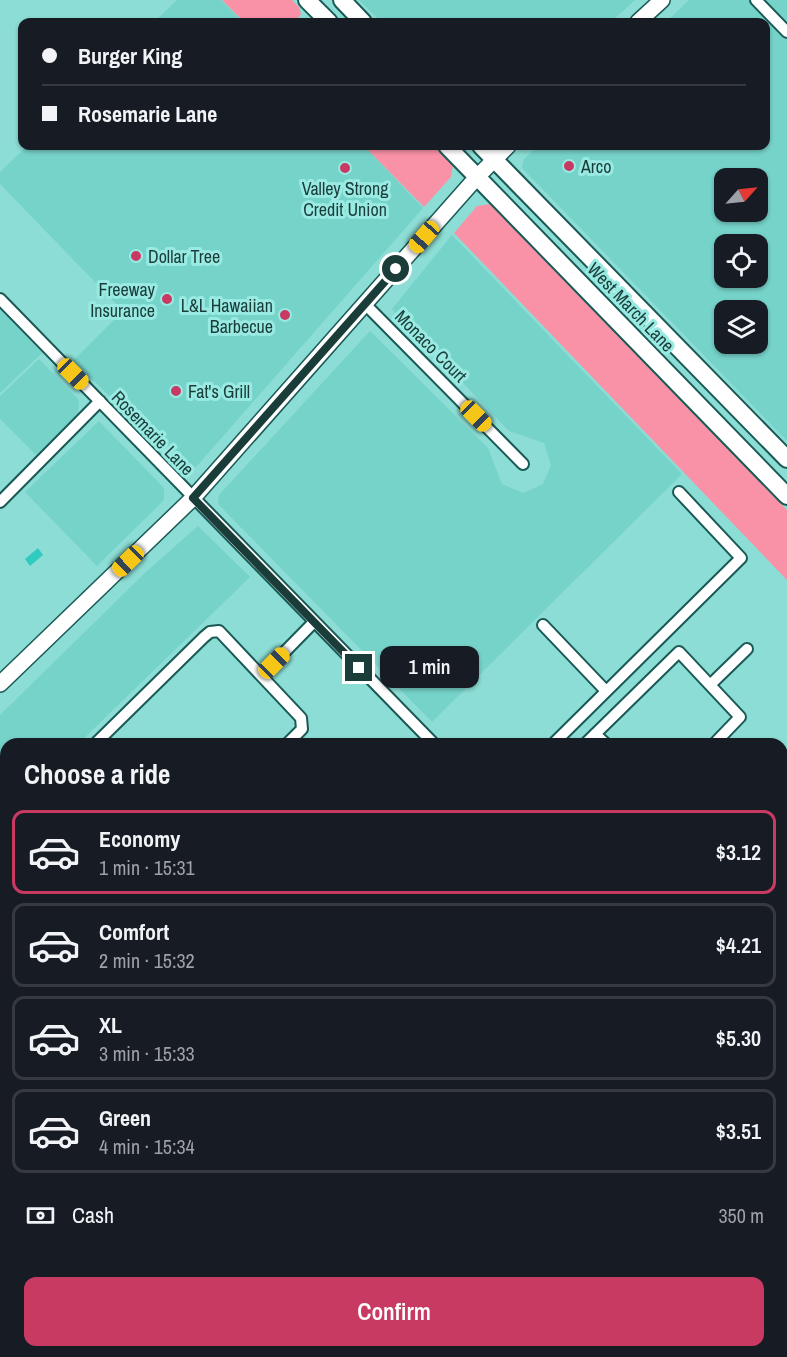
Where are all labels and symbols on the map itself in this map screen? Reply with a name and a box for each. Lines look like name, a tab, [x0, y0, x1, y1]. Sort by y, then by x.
place label: Arco	[580, 154, 611, 179]
marker: Arco	[562, 159, 576, 173]
marker: Valley Strong Credit Union	[338, 161, 352, 175]
north arrow	[714, 168, 768, 222]
place label: Valley Strong Credit Union	[302, 176, 389, 222]
car	[405, 218, 443, 256]
place label: Dollar Tree	[148, 244, 220, 269]
marker: Dollar Tree	[129, 249, 143, 263]
route start	[382, 255, 409, 282]
street label: West March Lane	[582, 257, 680, 357]
place label: Freeway Insurance	[90, 277, 156, 323]
marker: Freeway Insurance	[160, 292, 174, 306]
place label: L&L Hawaiian Barbecue	[181, 293, 273, 339]
street label: Monaco Court	[389, 304, 473, 388]
marker: L&L Hawaiian Barbecue	[278, 308, 292, 322]
car	[54, 355, 92, 393]
place label: Fat's Grill	[188, 379, 250, 404]
marker: Fat's Grill	[169, 384, 183, 398]
street label: Rosemarie Lane	[106, 385, 200, 481]
car	[457, 397, 495, 435]
car	[109, 542, 147, 580]
car	[255, 644, 293, 682]
callout: 1 min	[380, 647, 479, 689]
route end	[345, 654, 372, 681]

